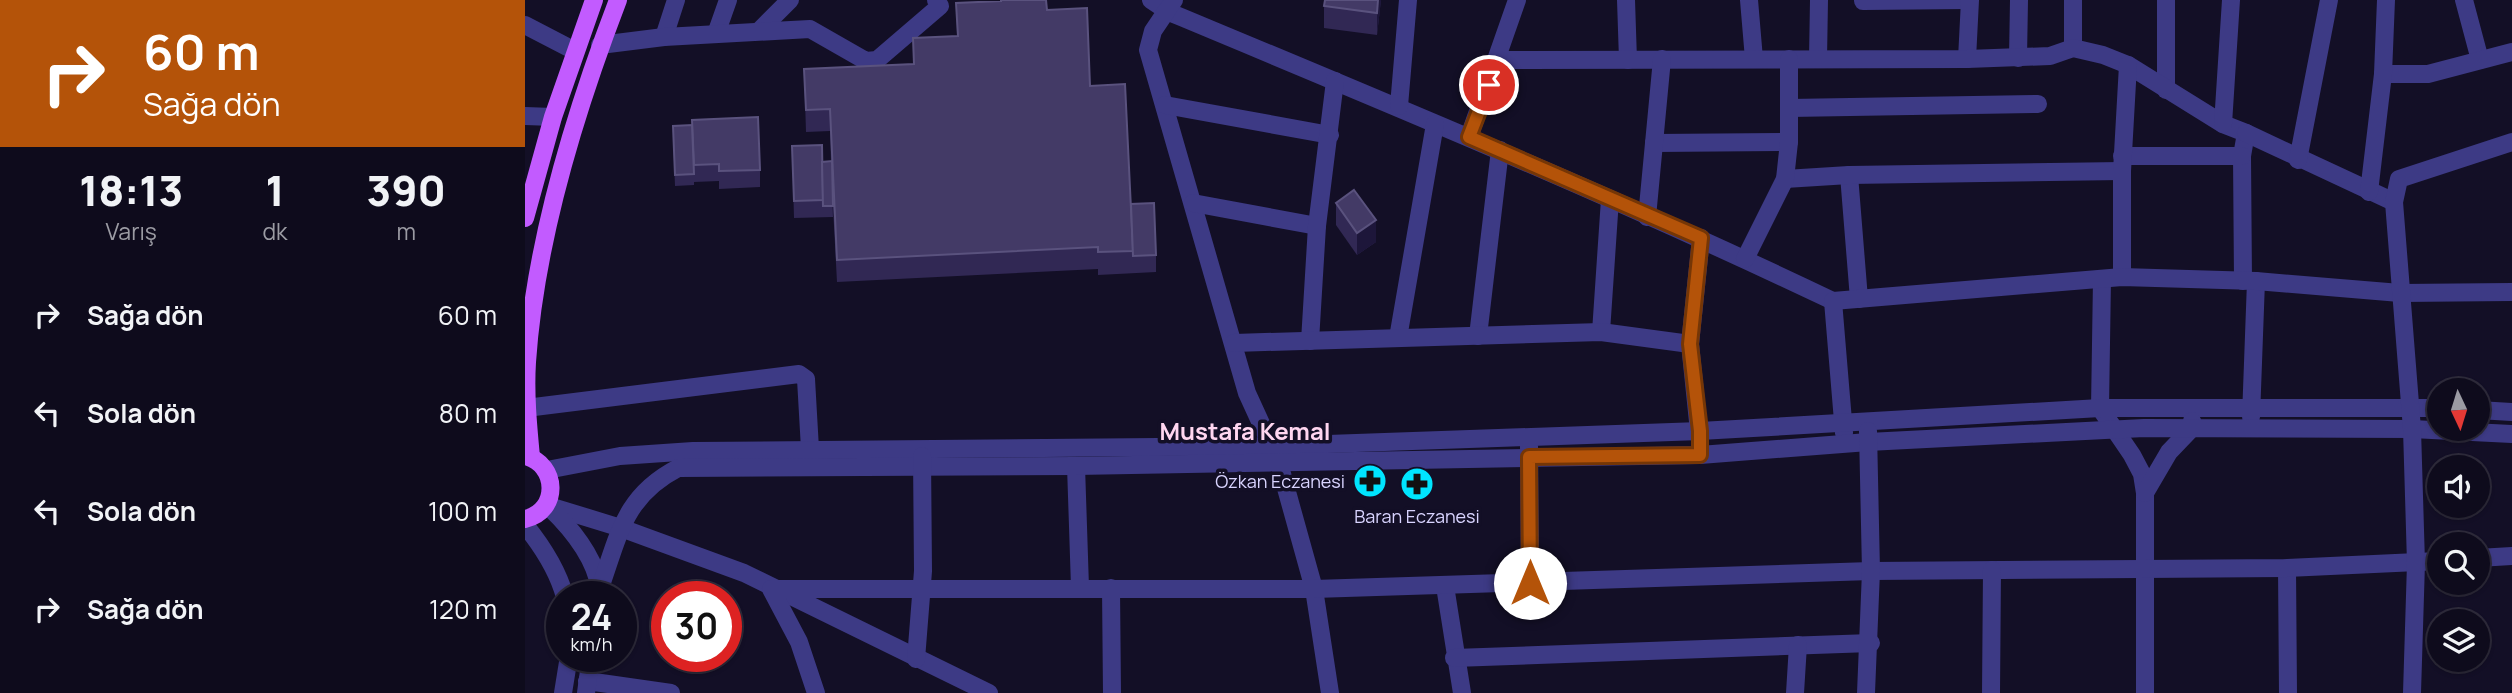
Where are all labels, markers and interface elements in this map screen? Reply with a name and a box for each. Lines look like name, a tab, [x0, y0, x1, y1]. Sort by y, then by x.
text: 60 m	[143, 18, 260, 85]
icon: right	[28, 28, 119, 119]
pin	[1459, 55, 1519, 115]
icon: arrive	[1470, 66, 1508, 104]
text: Sağa dön	[143, 82, 281, 126]
text: 18:13	[79, 161, 183, 219]
text: 1	[265, 161, 284, 219]
text: 390	[367, 161, 446, 219]
text: Varış	[106, 215, 157, 247]
text: dk	[262, 215, 287, 247]
text: m	[396, 215, 416, 247]
icon: right	[28, 296, 66, 334]
text: Sağa dön	[87, 297, 204, 333]
text: 60 m	[438, 297, 497, 333]
north arrow	[2427, 378, 2490, 441]
map controls	[2427, 378, 2490, 672]
icon: left	[28, 394, 66, 432]
text: Sola dön	[87, 395, 196, 431]
text: 80 m	[439, 395, 497, 431]
district label: Mustafa Kemal	[1160, 414, 1330, 447]
button: sound	[2427, 455, 2490, 518]
pharmacy icon: Özkan Eczanesi	[1351, 462, 1389, 500]
pharmacy icon: Baran Eczanesi	[1398, 465, 1436, 503]
place label: Özkan Eczanesi	[1215, 469, 1345, 493]
icon: left	[28, 492, 66, 530]
text: Sola dön	[87, 493, 196, 529]
text: 100 m	[428, 493, 497, 529]
place label: Baran Eczanesi	[1354, 504, 1480, 528]
button: search	[2427, 532, 2490, 595]
position arrow	[1493, 546, 1567, 620]
speed limit sign: 30	[651, 581, 742, 672]
icon: right	[28, 590, 66, 628]
text: Sağa dön	[87, 591, 204, 627]
text: 120 m	[429, 591, 497, 627]
text: 24	[571, 593, 612, 641]
button: layers	[2427, 609, 2490, 672]
text: km/h	[571, 632, 612, 656]

